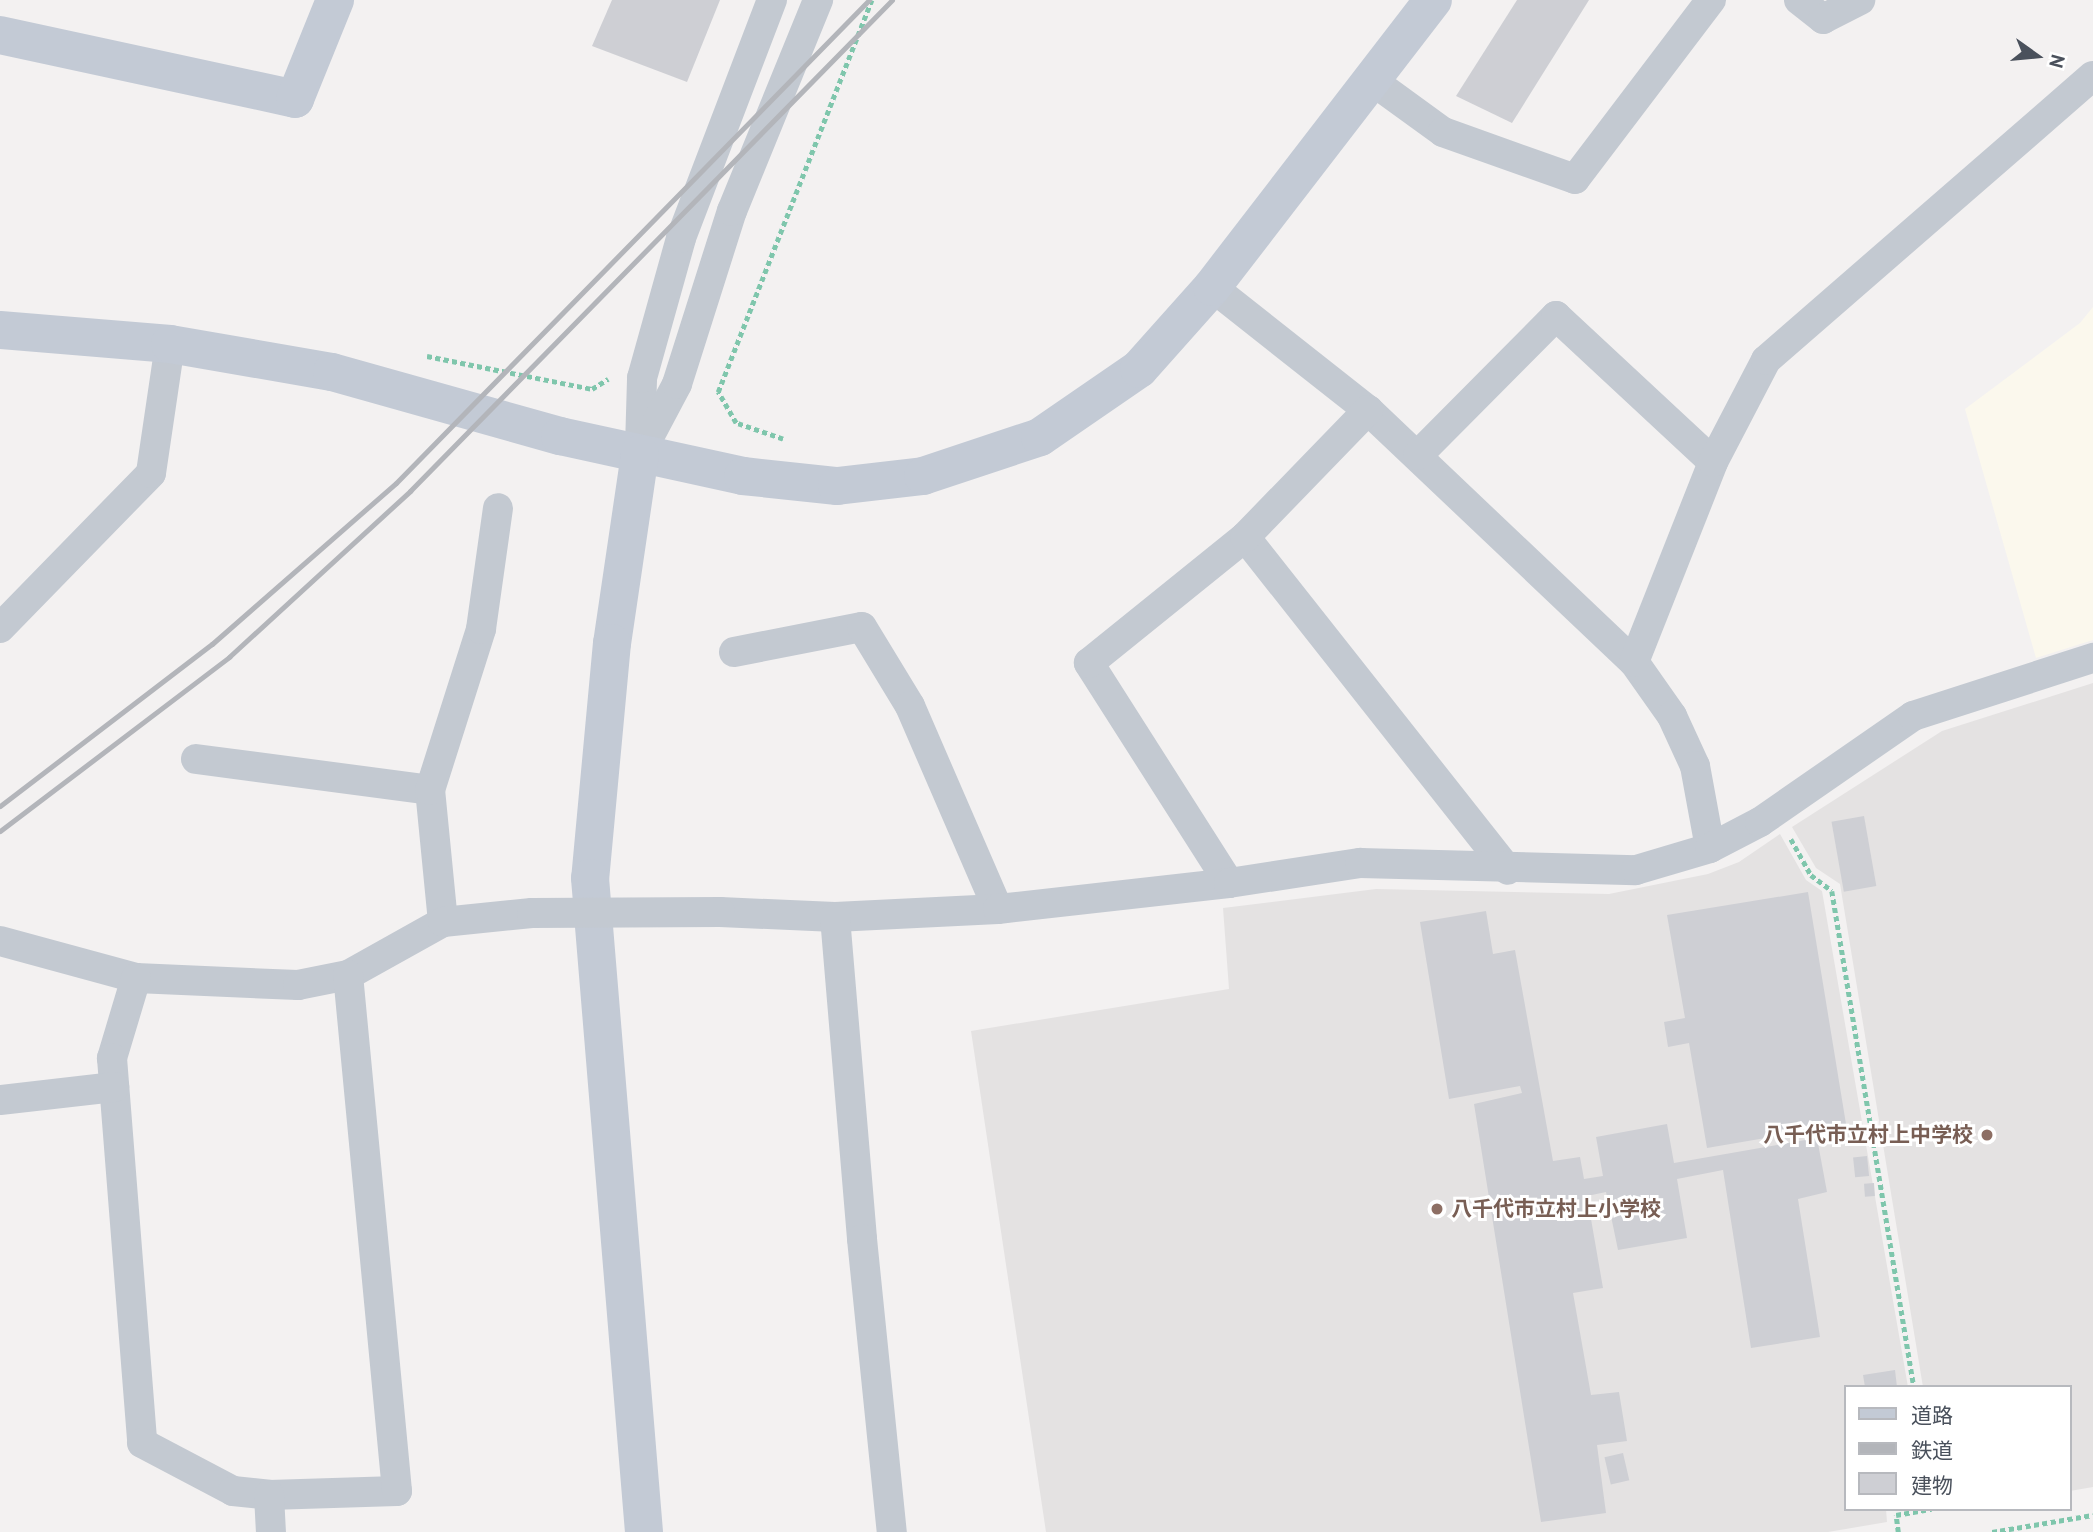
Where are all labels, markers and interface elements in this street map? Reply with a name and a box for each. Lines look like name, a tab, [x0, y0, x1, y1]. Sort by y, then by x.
north arrow	[2002, 21, 2072, 91]
text: N	[2044, 52, 2070, 71]
place label: 八千代市立村上中学校	[1763, 1122, 1973, 1148]
marker: 八千代市立村上中学校	[1979, 1127, 1995, 1143]
place label: 八千代市立村上小学校	[1451, 1196, 1661, 1222]
marker: 八千代市立村上小学校	[1429, 1201, 1445, 1217]
legend	[1844, 1385, 2072, 1511]
text: 道路	[1911, 1402, 1953, 1429]
text: 鉄道	[1911, 1437, 1953, 1464]
text: 建物	[1911, 1472, 1953, 1499]

